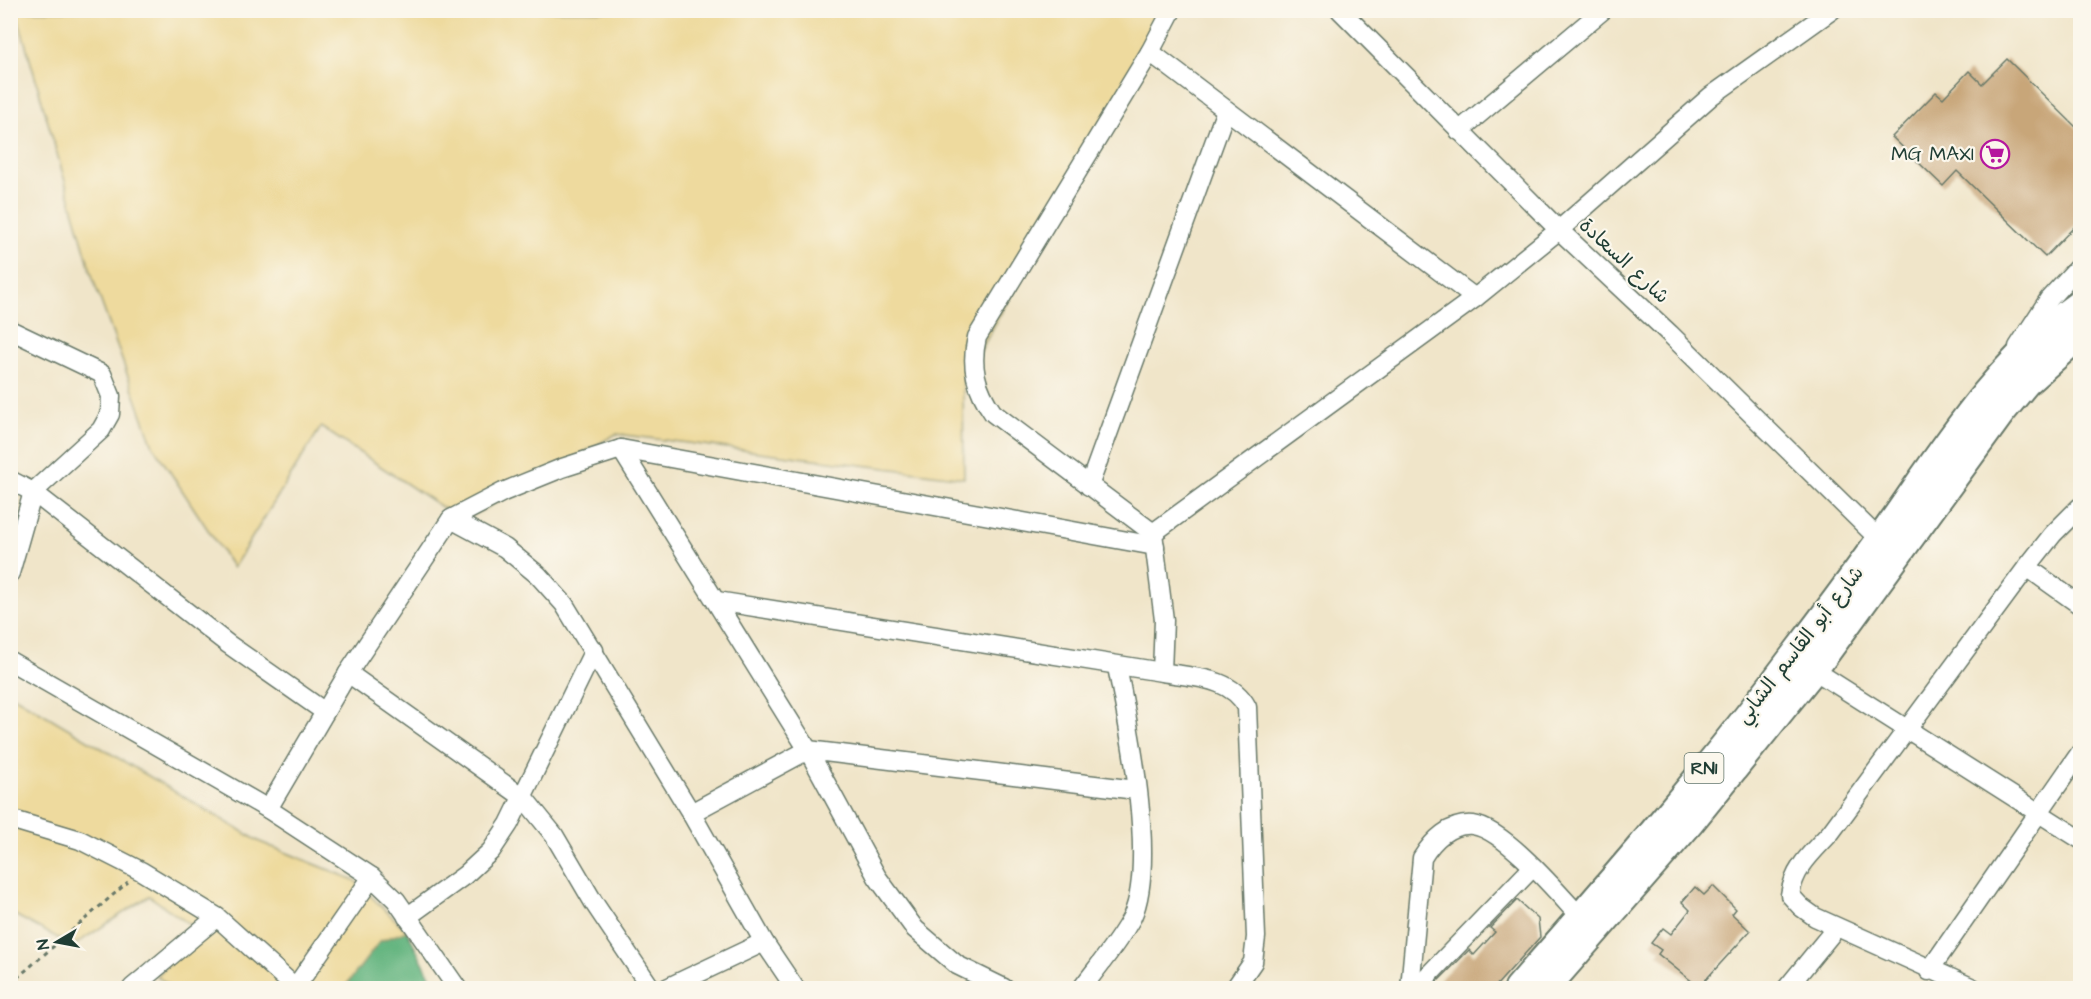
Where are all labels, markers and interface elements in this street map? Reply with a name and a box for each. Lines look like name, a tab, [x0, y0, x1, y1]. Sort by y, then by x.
supermarket icon: MG MAXI	[1979, 138, 2011, 170]
place label: MG MAXI	[1891, 140, 1974, 168]
street label: شارع السعادة	[1573, 212, 1675, 310]
street label: شارع أبو القاسم الشابي	[1729, 560, 1873, 732]
road number: RN1	[1684, 753, 1724, 783]
north arrow	[27, 912, 87, 972]
text: N	[32, 938, 55, 951]

